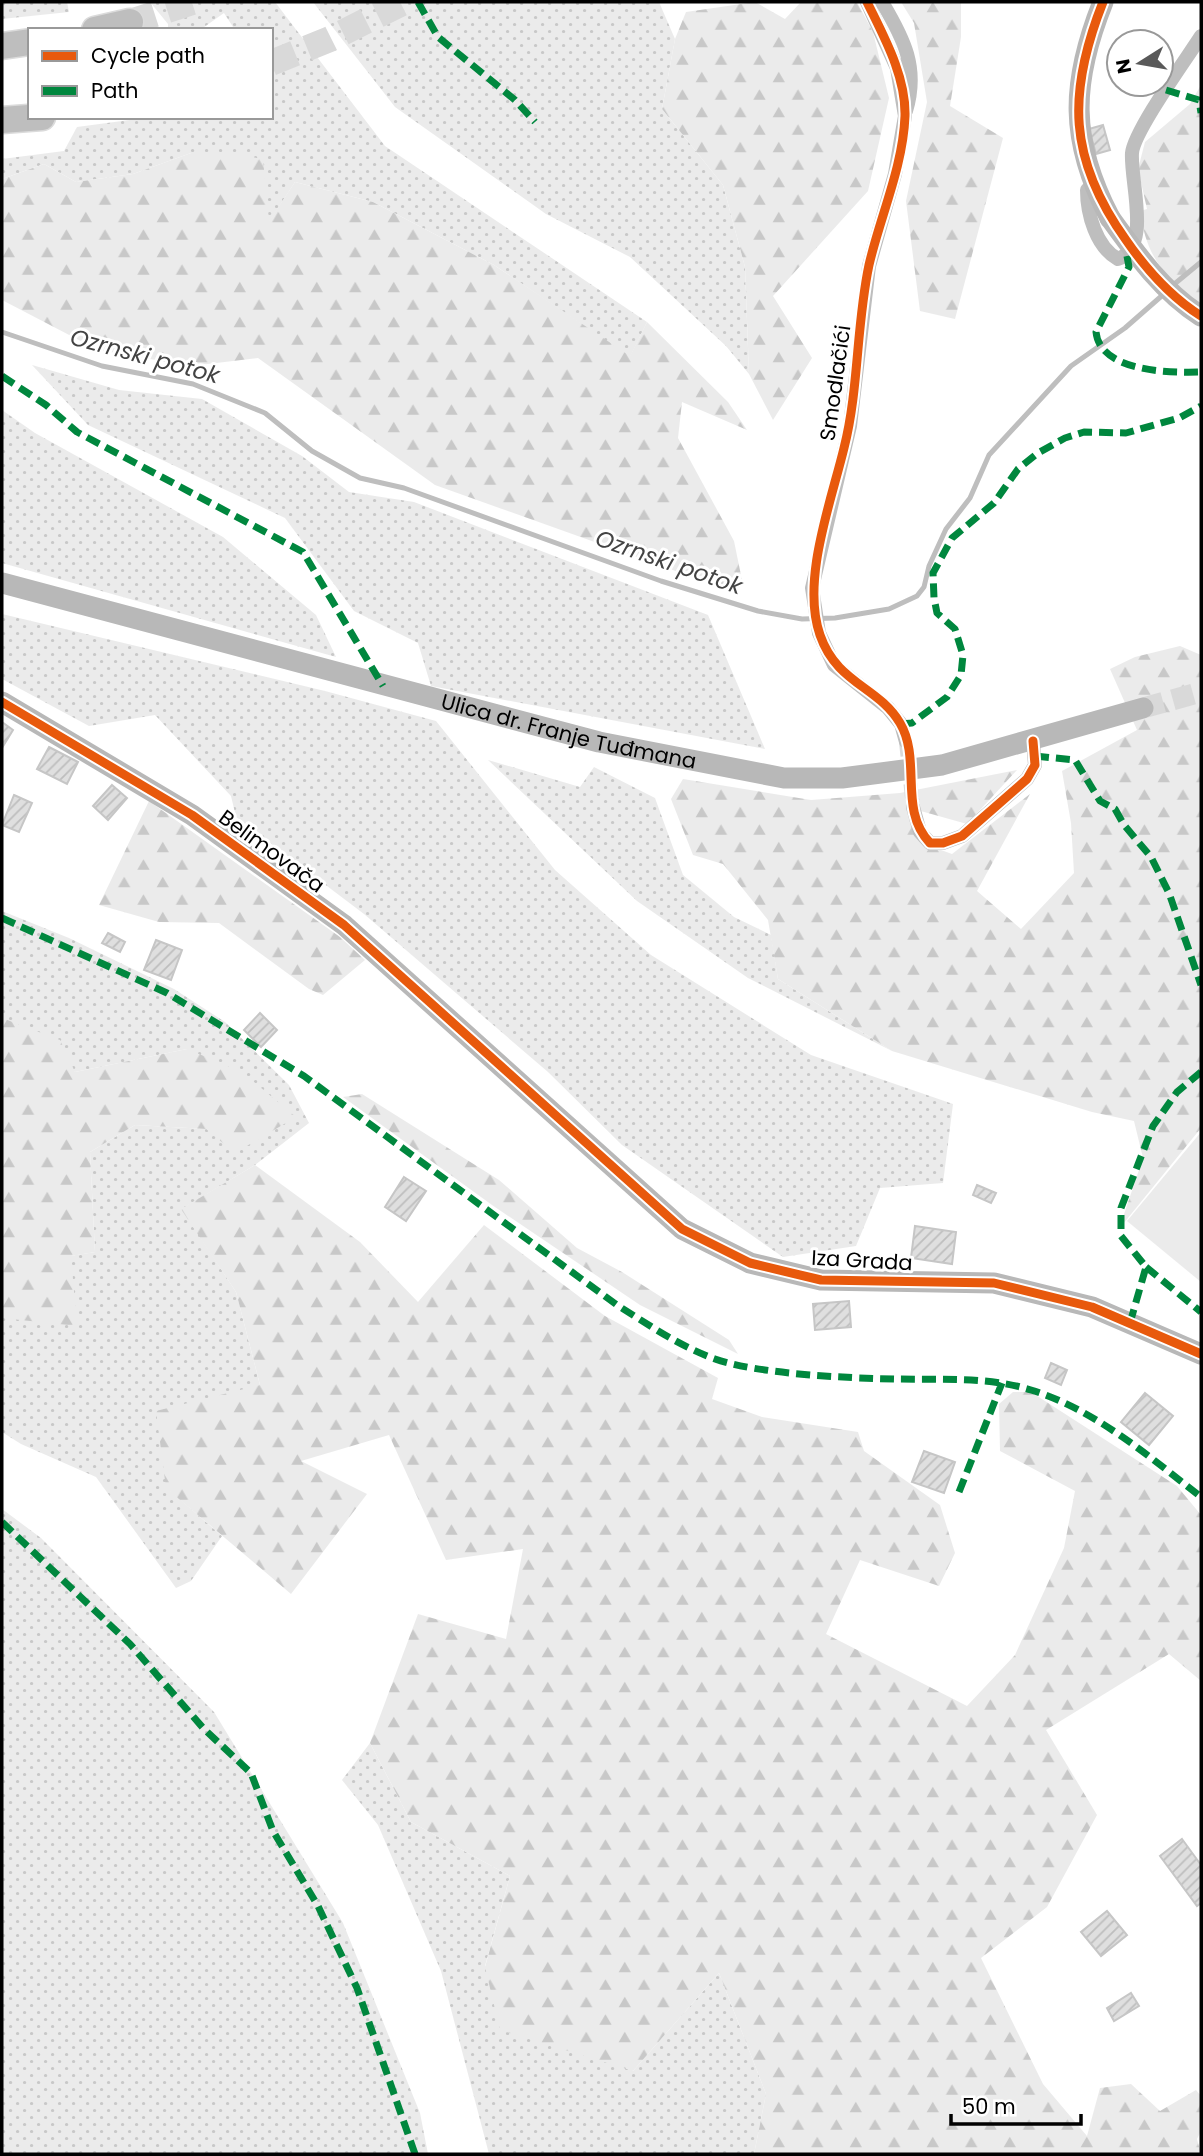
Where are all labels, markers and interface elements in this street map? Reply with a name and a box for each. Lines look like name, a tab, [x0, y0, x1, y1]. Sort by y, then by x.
legend	[28, 28, 273, 119]
north arrow	[1105, 28, 1175, 98]
text: Cycle path	[91, 41, 205, 70]
text: N	[1109, 57, 1138, 76]
text: Path	[91, 76, 138, 105]
water label: Ozrnski potok	[67, 321, 224, 392]
street label: Smodlačići	[813, 323, 857, 443]
water label: Ozrnski potok	[591, 522, 748, 602]
street label: Ulica dr. Franje Tuđmana	[438, 686, 699, 775]
street label: Belimovača	[213, 803, 331, 899]
street label: Iza Grada	[811, 1243, 913, 1277]
scale bar	[951, 2082, 1080, 2126]
text: 50 m	[962, 2092, 1016, 2121]

